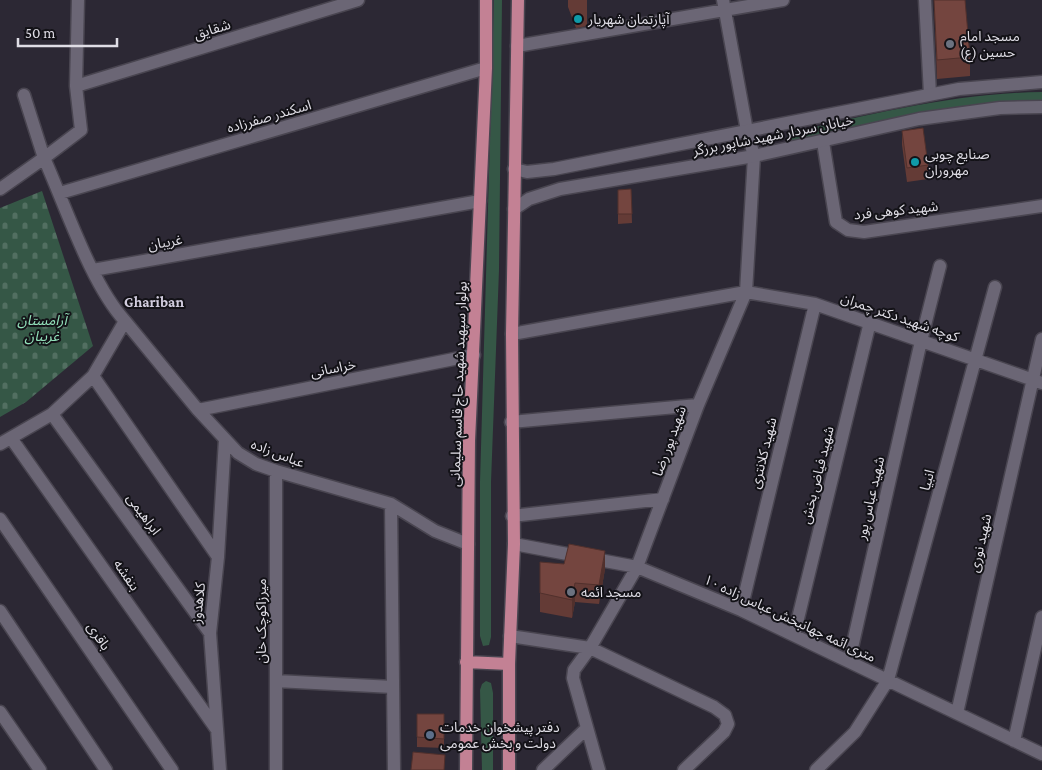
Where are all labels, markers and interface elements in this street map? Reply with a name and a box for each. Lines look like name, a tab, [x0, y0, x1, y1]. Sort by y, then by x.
place label: آپارتمان شهریار	[587, 11, 670, 29]
marker: آپارتمان شهریار	[572, 13, 584, 25]
scale bar	[18, 15, 116, 47]
street label: شقایق	[192, 16, 233, 44]
text: 50 m	[25, 25, 55, 41]
place label: مسجد امام حسین (ع)	[960, 28, 1020, 63]
marker: مسجد امام حسین (ع)	[944, 38, 956, 50]
street label: اسکندر صفرزاده	[225, 96, 313, 137]
street label: خیابان سردار شهید شاپور برزگر	[690, 112, 855, 161]
place label: صنایع چوبی مهروران	[925, 146, 990, 179]
marker: صنایع چوبی مهروران	[909, 156, 921, 168]
street label: شهید کوهی فرد	[853, 198, 939, 223]
street label: غریبان	[146, 231, 184, 254]
street label: بولوار سپهبد شهید حاج قاسم سلیمانی	[446, 281, 473, 487]
street label: کوچه شهید دکتر چمران	[838, 289, 961, 347]
district label: Ghariban	[124, 294, 184, 310]
park label: آرامستان غریبان	[17, 312, 70, 345]
street label: خراسانی	[309, 356, 357, 381]
street label: شهید پور رضا	[649, 404, 691, 479]
street label: شهید کلانتری	[746, 416, 781, 490]
street label: شهید فیاض بخش	[797, 424, 838, 526]
street label: عباس زاده	[249, 436, 307, 471]
street label: شهید عباس پور	[852, 455, 889, 543]
street label: انبیا	[917, 468, 938, 492]
street label: ابراهیمی	[123, 490, 164, 538]
street label: شهید نوری	[966, 512, 995, 574]
street label: بنفشه	[111, 556, 143, 594]
street label: ۱۰ متری ائمه جهانبخش عباس زاده	[701, 571, 879, 666]
street label: میرزاکوچک خان	[253, 578, 271, 664]
street label: کلاهدوز	[188, 582, 209, 625]
place label: مسجد ائمه	[581, 584, 641, 600]
marker: مسجد ائمه	[565, 586, 577, 598]
street label: باقری	[83, 619, 114, 654]
place label: دفتر پیشخوان خدمات دولت و بخش عمومی	[440, 719, 560, 752]
marker: دفتر پیشخوان خدمات دولت و بخش عمومی	[424, 729, 436, 741]

